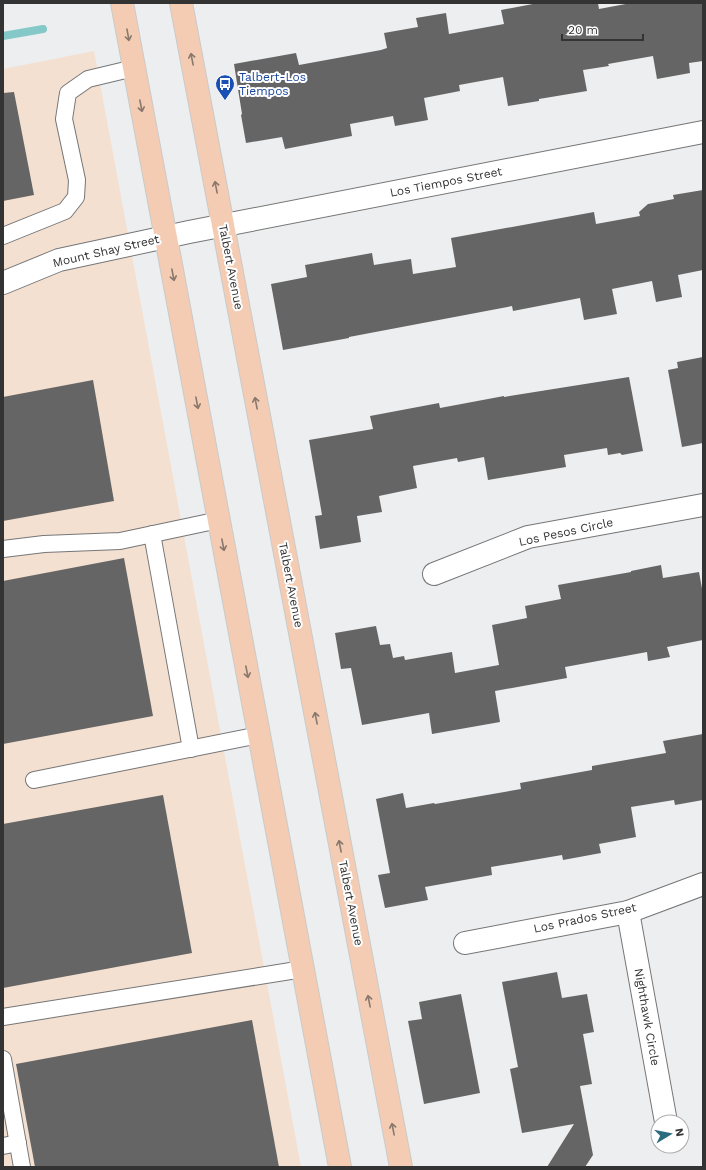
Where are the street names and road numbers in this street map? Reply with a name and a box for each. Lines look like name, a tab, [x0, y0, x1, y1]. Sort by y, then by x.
street label: Los Tiempos Street	[389, 164, 503, 200]
street label: Talbert Avenue	[216, 223, 246, 311]
street label: Mount Shay Street	[51, 232, 161, 270]
street label: Los Pesos Circle	[518, 515, 615, 549]
street label: Talbert Avenue	[276, 541, 306, 629]
street label: Talbert Avenue	[336, 859, 366, 947]
street label: Los Prados Street	[532, 900, 638, 936]
street label: Nighthawk Circle	[632, 967, 662, 1067]

